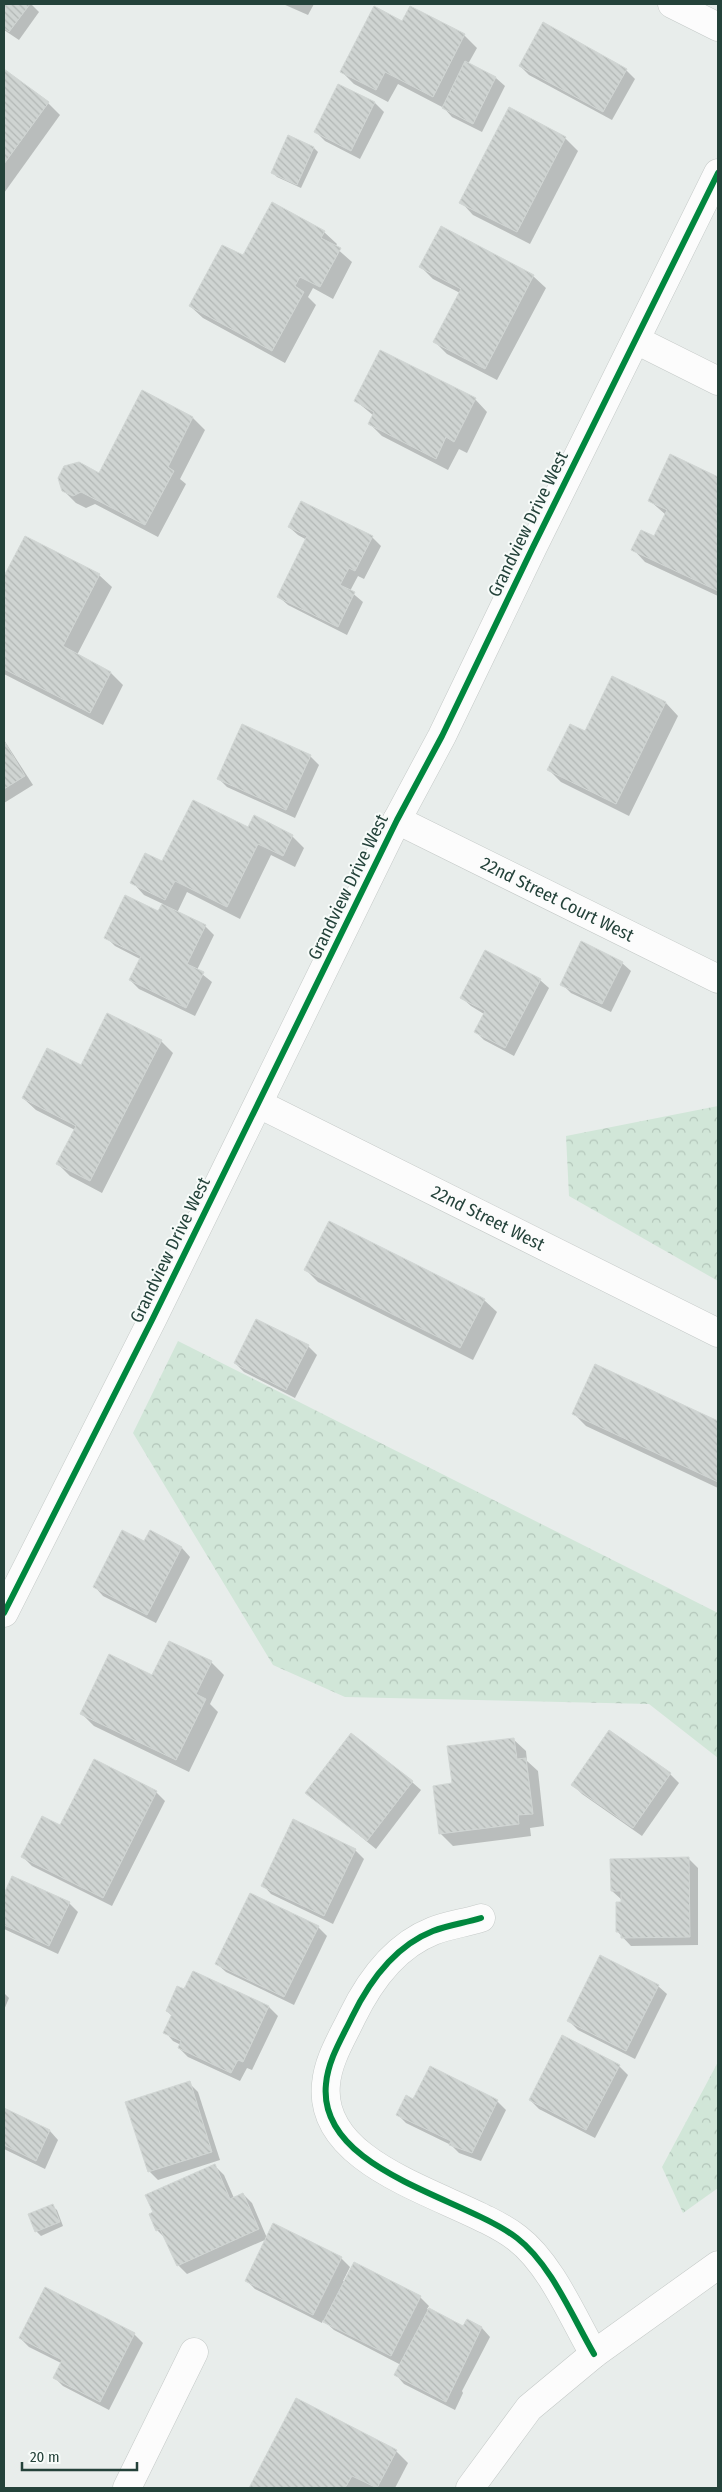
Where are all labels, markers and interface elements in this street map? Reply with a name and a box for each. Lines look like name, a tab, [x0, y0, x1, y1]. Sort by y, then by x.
street label: Grandview Drive West	[483, 447, 573, 601]
street label: Grandview Drive West	[303, 810, 393, 964]
street label: 22nd Street Court West	[477, 852, 638, 947]
street label: Grandview Drive West	[125, 1173, 215, 1327]
street label: 22nd Street West	[428, 1181, 548, 1256]
scale bar	[22, 2440, 138, 2472]
text: 20 m	[30, 2448, 60, 2466]

